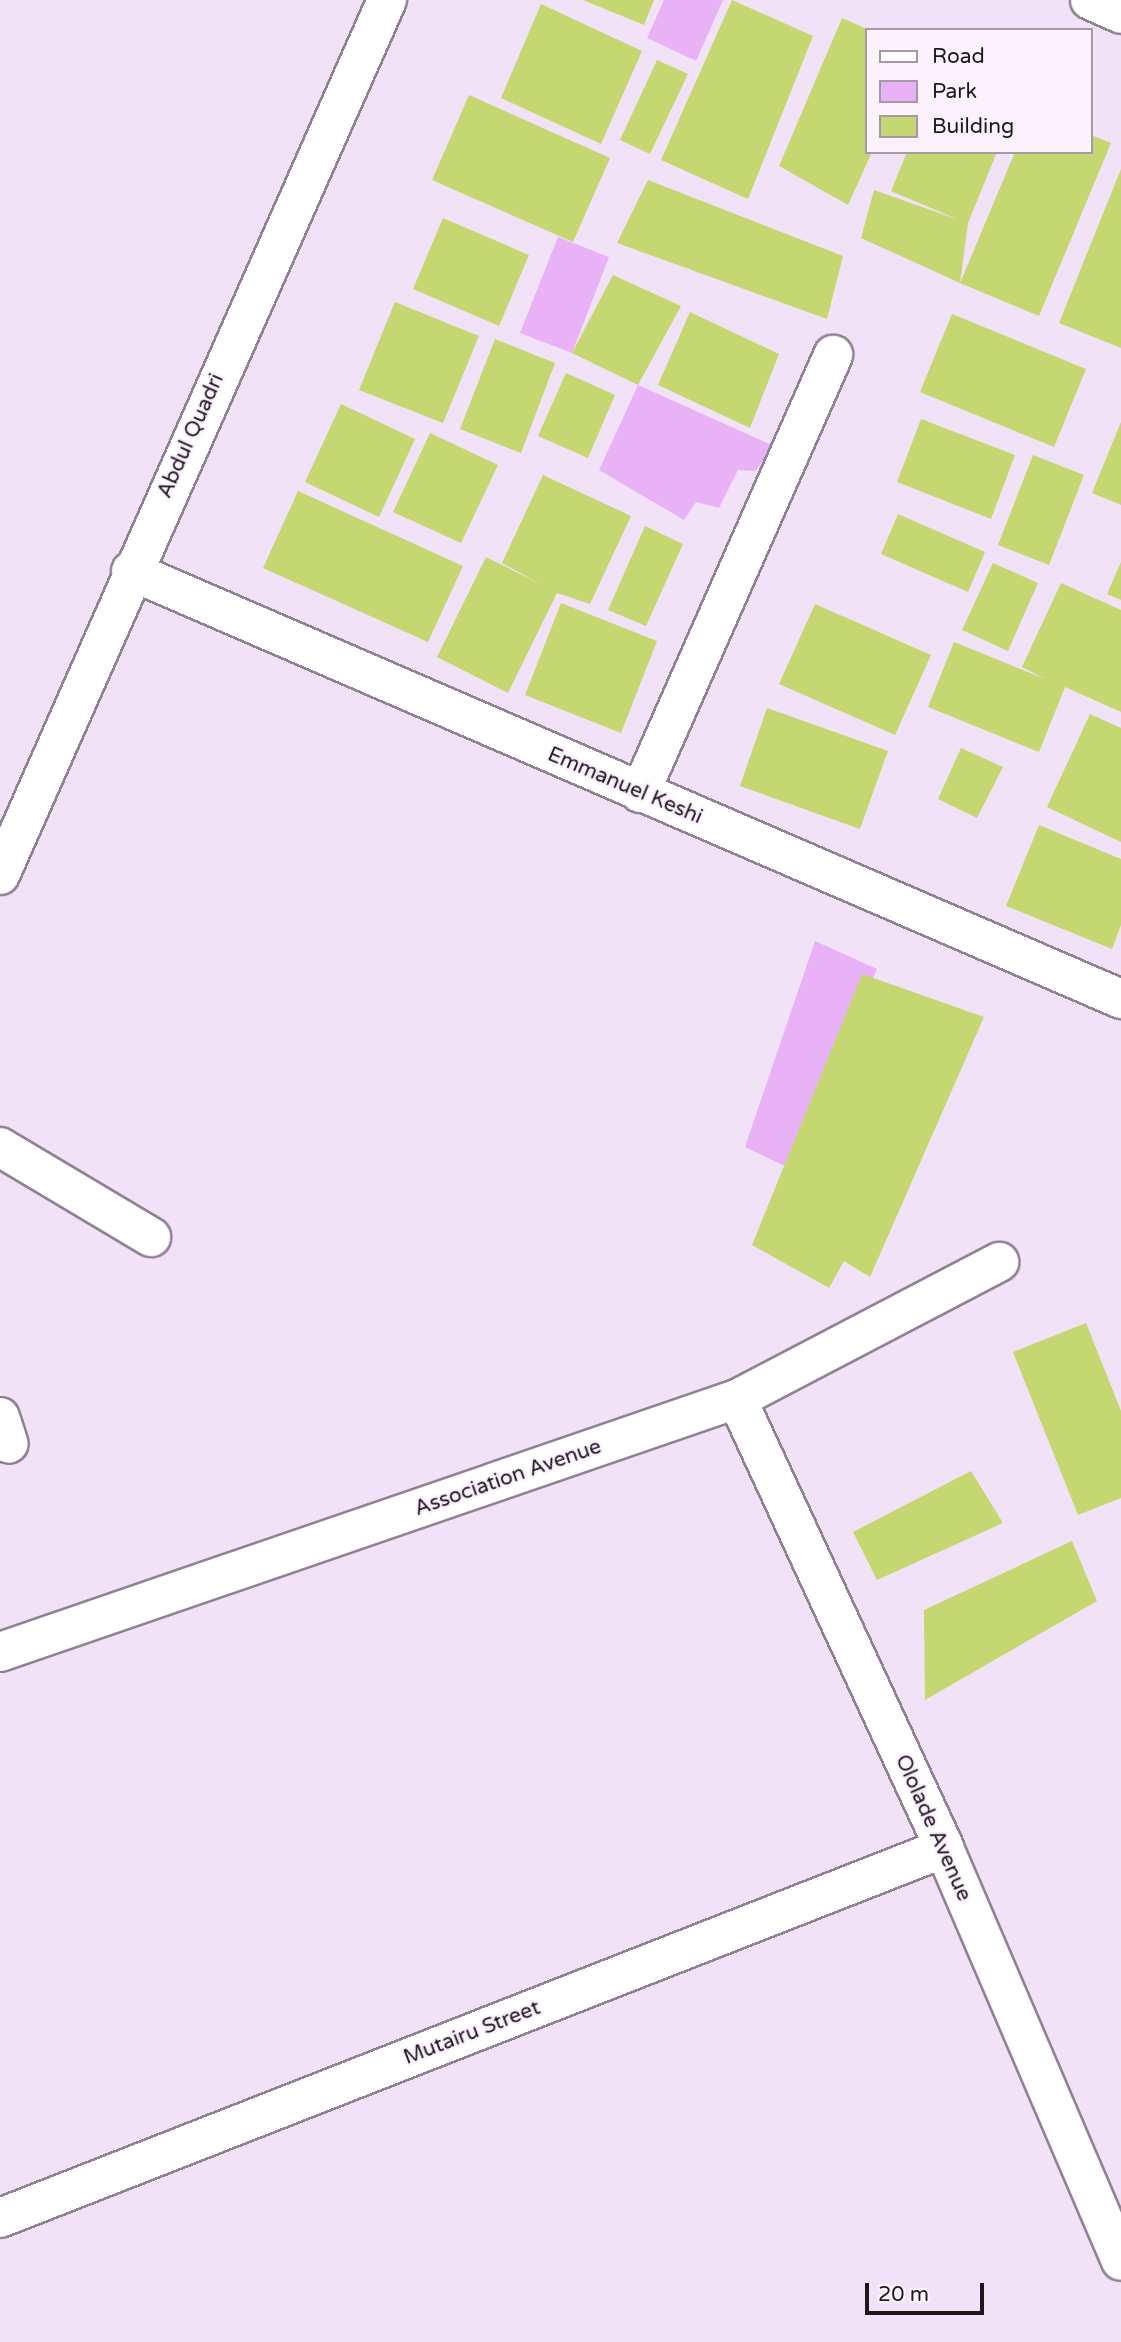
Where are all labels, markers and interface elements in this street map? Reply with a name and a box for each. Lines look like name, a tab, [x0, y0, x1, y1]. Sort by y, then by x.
legend	[866, 28, 1093, 154]
text: Road	[932, 44, 985, 69]
text: Park	[932, 79, 977, 104]
text: Building	[932, 114, 1014, 139]
street label: Abdul Quadri	[152, 370, 230, 502]
street label: Emmanuel Keshi	[544, 742, 706, 830]
street label: Association Avenue	[411, 1434, 605, 1522]
street label: Ololade Avenue	[889, 1751, 977, 1905]
street label: Mutairu Street	[400, 1995, 544, 2071]
scale bar	[869, 2268, 988, 2312]
text: 20 m	[878, 2282, 929, 2307]

